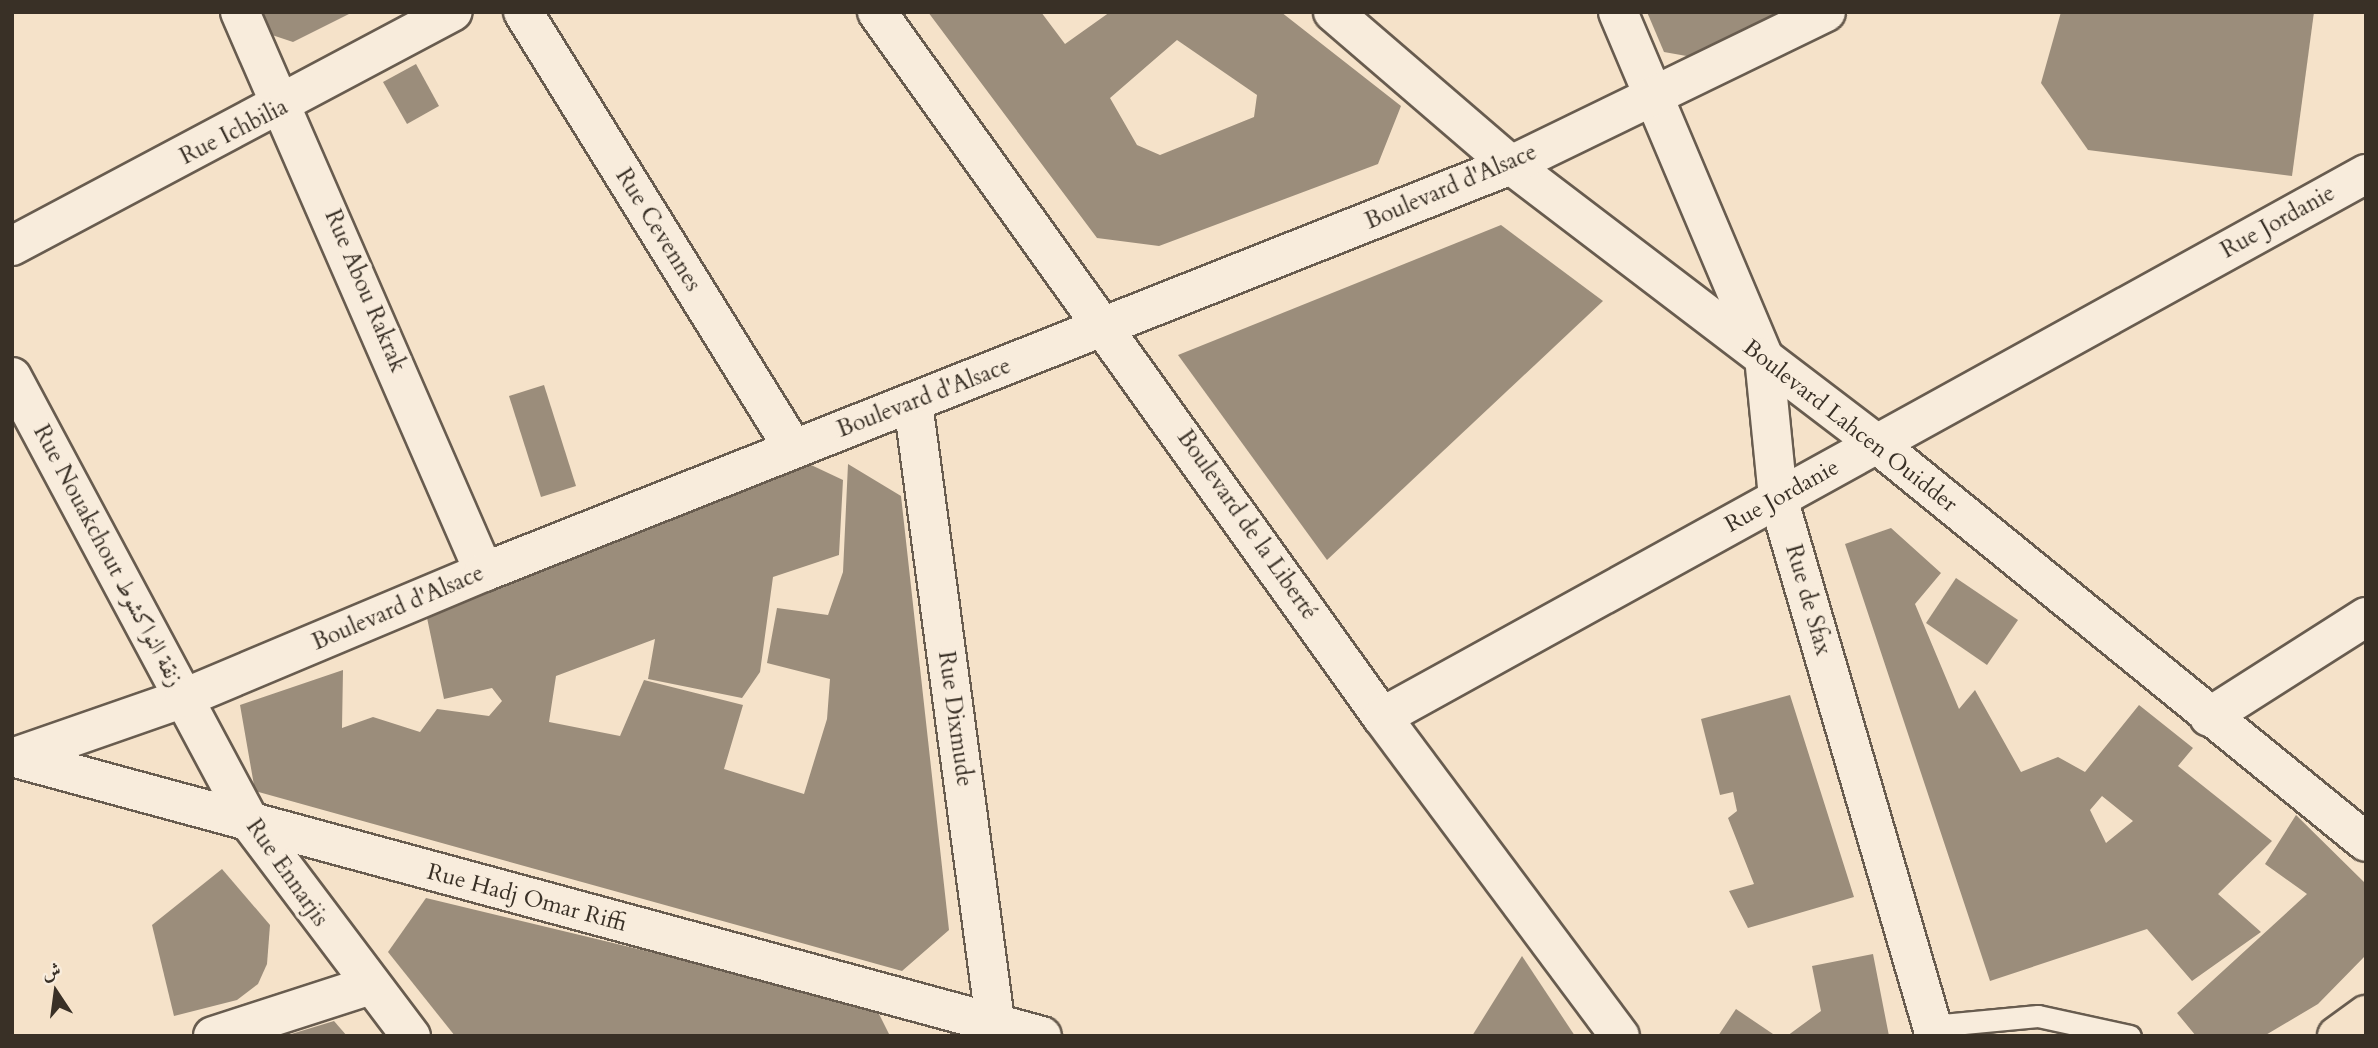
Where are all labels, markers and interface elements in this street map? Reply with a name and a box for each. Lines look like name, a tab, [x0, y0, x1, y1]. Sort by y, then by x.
street label: Rue Ichbilia	[176, 93, 292, 171]
street label: Boulevard d'Alsace	[1361, 138, 1541, 236]
street label: Rue Cevennes	[609, 164, 707, 296]
street label: Rue Jordanie	[2216, 179, 2340, 265]
street label: Rue Abou Rakrak	[318, 206, 412, 376]
street label: Boulevard Lahcen Ouidder	[1737, 334, 1963, 518]
street label: Boulevard d'Alsace	[833, 352, 1015, 444]
street label: Rue Nouakchout زنقة النواكشوط	[27, 420, 189, 692]
street label: Boulevard de la Liberté	[1171, 425, 1323, 625]
street label: Rue Jordanie	[1720, 453, 1844, 539]
street label: Rue de Sfax	[1779, 541, 1837, 659]
street label: Boulevard d'Alsace	[308, 559, 488, 657]
street label: Rue Dixmude	[932, 649, 978, 789]
street label: Rue Ennarjis	[240, 814, 334, 932]
street label: Rue Hadj Omar Riffi	[424, 858, 630, 938]
north arrow	[21, 957, 91, 1027]
text: ش	[39, 957, 63, 986]

